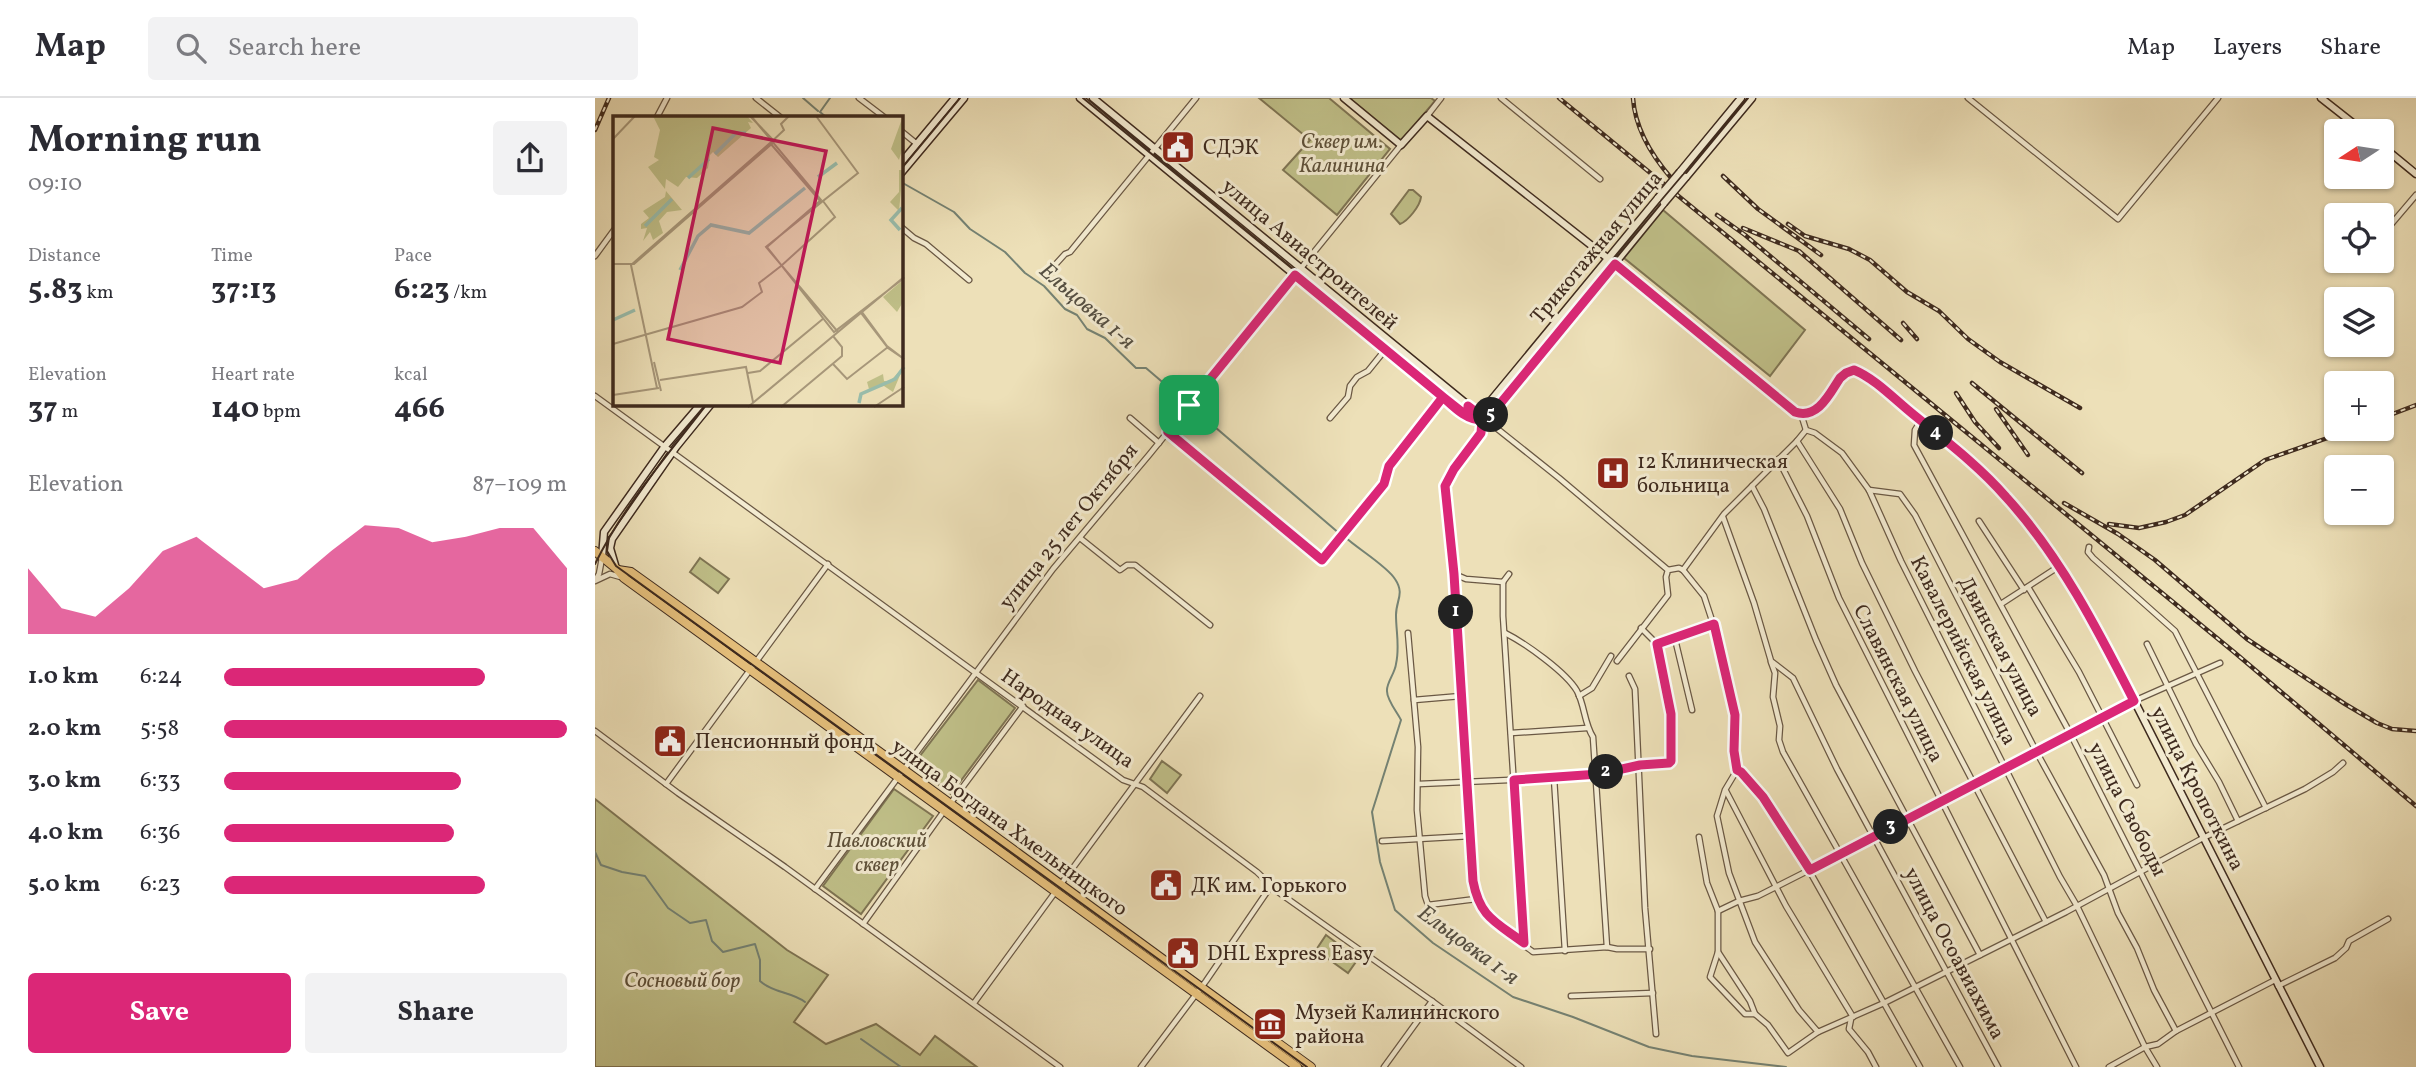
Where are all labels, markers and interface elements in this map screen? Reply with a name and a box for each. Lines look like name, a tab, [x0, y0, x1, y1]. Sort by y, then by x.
search box	[148, 17, 638, 80]
text: Map	[35, 25, 106, 71]
icon: search	[172, 29, 210, 67]
text: Search here	[228, 30, 361, 66]
text: Map	[2127, 31, 2175, 65]
text: Layers	[2213, 31, 2282, 65]
text: Share	[2320, 31, 2381, 65]
text: Morning run	[28, 115, 262, 168]
inset map	[613, 116, 903, 406]
north arrow	[2324, 119, 2394, 189]
map controls	[2324, 119, 2394, 525]
button: share	[493, 121, 567, 195]
public building icon: СДЭК	[1159, 128, 1197, 166]
park label: Сквер им. Калинина	[1299, 128, 1385, 181]
place label: СДЭК	[1203, 134, 1259, 163]
street label: Трикотажная улица	[1524, 165, 1670, 331]
text: 09:10	[28, 168, 82, 200]
street label: улица Авиастроителей	[1215, 173, 1404, 338]
button: locate	[2324, 203, 2394, 273]
text: Distance	[28, 243, 101, 269]
text: Time	[211, 243, 253, 269]
text: Pace	[394, 243, 432, 269]
water label: Ельцовка 1-я	[1031, 256, 1142, 358]
text: 5.83	[28, 269, 83, 311]
text: 37:13	[211, 269, 277, 311]
text: 6:23	[394, 269, 449, 311]
text: km	[83, 280, 114, 306]
text: /km	[449, 280, 487, 306]
button: layers	[2324, 287, 2394, 357]
text: Elevation	[28, 362, 107, 388]
text: Heart rate	[211, 362, 295, 388]
text: kcal	[394, 362, 428, 388]
button: +	[2324, 371, 2394, 441]
pin	[1159, 375, 1219, 435]
icon: arrive	[1170, 386, 1208, 424]
text: 37	[28, 388, 58, 430]
text: 140	[211, 388, 259, 430]
text: 466	[394, 388, 445, 430]
pin: 5	[1473, 398, 1509, 432]
text: m	[58, 399, 78, 425]
text: bpm	[259, 399, 301, 425]
text: 5	[1486, 401, 1495, 427]
pin: 4	[1919, 416, 1953, 450]
text: 4	[1930, 419, 1941, 445]
street label: улица 25 лет Октября	[993, 438, 1145, 616]
place label: 12 Клиническая больница	[1637, 448, 1788, 501]
hospital icon: 12 Клиническая больница	[1594, 454, 1632, 492]
button: −	[2324, 455, 2394, 525]
text: Elevation	[28, 469, 124, 501]
text: 87–109 m	[472, 469, 567, 501]
street label: Кавалерийская улица	[1902, 551, 2023, 750]
street label: Двинская улица	[1950, 571, 2049, 722]
pin: 1	[1439, 594, 1473, 630]
text: 1	[1452, 598, 1459, 624]
street label: Славянская улица	[1845, 600, 1950, 768]
text: 1.0 km	[28, 661, 99, 693]
text: 6:24	[140, 661, 182, 693]
street label: Народная улица	[995, 662, 1140, 776]
street label: улица Кропоткина	[2143, 701, 2251, 876]
text: 2.0 km	[28, 713, 101, 745]
text: 5:58	[140, 713, 179, 745]
public building icon: Пенсионный фонд	[651, 722, 689, 760]
place label: Пенсионный фонд	[695, 728, 875, 757]
street label: улица Богдана Хмельницкого	[885, 732, 1133, 924]
street label: улица Свободы	[2080, 738, 2173, 882]
pin: 2	[1588, 754, 1623, 790]
text: 2	[1601, 758, 1610, 784]
text: 3.0 km	[28, 765, 101, 797]
text: 6:33	[140, 765, 181, 797]
pin: 3	[1873, 810, 1909, 844]
text: 3	[1886, 813, 1895, 839]
text: 4.0 km	[28, 817, 103, 849]
text: 6:36	[140, 817, 181, 849]
park label: Павловский сквер	[827, 827, 927, 880]
street label: улица Осоавиахима	[1896, 862, 2011, 1045]
public building icon: ДК им. Горького	[1147, 866, 1185, 904]
text: 5.0 km	[28, 869, 101, 901]
text: 6:23	[140, 869, 181, 901]
place label: ДК им. Горького	[1191, 872, 1347, 901]
water label: Ельцовка 1-я	[1410, 898, 1525, 993]
public building icon: DHL Express Easy	[1164, 934, 1202, 972]
place label: DHL Express Easy	[1207, 940, 1374, 969]
park label: Сосновый бор	[624, 967, 740, 996]
button: Save	[28, 973, 291, 1053]
button: Share	[305, 973, 567, 1053]
place label: Музей Калининского района	[1295, 999, 1500, 1052]
museum icon: Музей Калининского района	[1251, 1005, 1289, 1043]

